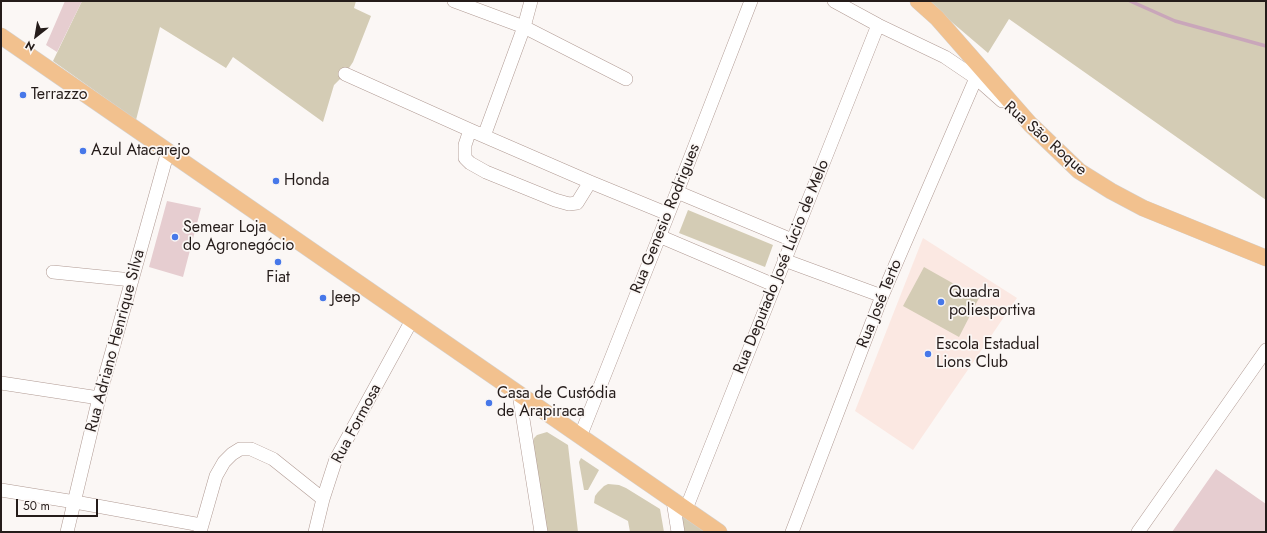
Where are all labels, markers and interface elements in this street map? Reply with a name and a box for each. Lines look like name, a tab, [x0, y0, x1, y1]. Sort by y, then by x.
north arrow	[16, 16, 56, 56]
text: N	[22, 37, 38, 55]
place label: Terrazzo	[31, 85, 87, 105]
marker: Terrazzo	[18, 90, 28, 100]
street label: Rua São Roque	[1000, 98, 1090, 180]
place label: Azul Atacarejo	[91, 141, 190, 161]
street label: Rua Genesio Rodrigues	[627, 141, 705, 297]
marker: Azul Atacarejo	[78, 146, 88, 156]
street label: Rua Deputado José Lúcio de Melo	[730, 157, 834, 377]
place label: Honda	[284, 171, 329, 191]
marker: Honda	[271, 176, 281, 186]
place label: Semear Loja do Agronegócio	[183, 218, 294, 256]
marker: Semear Loja do Agronegócio	[170, 232, 180, 242]
street label: Rua Adriano Henrique Silva	[82, 248, 150, 434]
marker: Fiat	[273, 257, 283, 267]
street label: Rua José Terto	[853, 257, 907, 351]
place label: Fiat	[266, 268, 290, 288]
place label: Quadra poliesportiva	[949, 283, 1035, 321]
place label: Jeep	[331, 288, 360, 308]
marker: Jeep	[318, 293, 328, 303]
marker: Quadra poliesportiva	[936, 297, 946, 307]
place label: Escola Estadual Lions Club	[936, 335, 1039, 373]
marker: Escola Estadual Lions Club	[923, 349, 933, 359]
street label: Rua Formosa	[328, 381, 386, 467]
place label: Casa de Custódia de Arapiraca	[497, 384, 616, 422]
marker: Casa de Custódia de Arapiraca	[484, 398, 494, 408]
scale bar	[18, 491, 100, 517]
text: 50 m	[23, 497, 50, 515]

